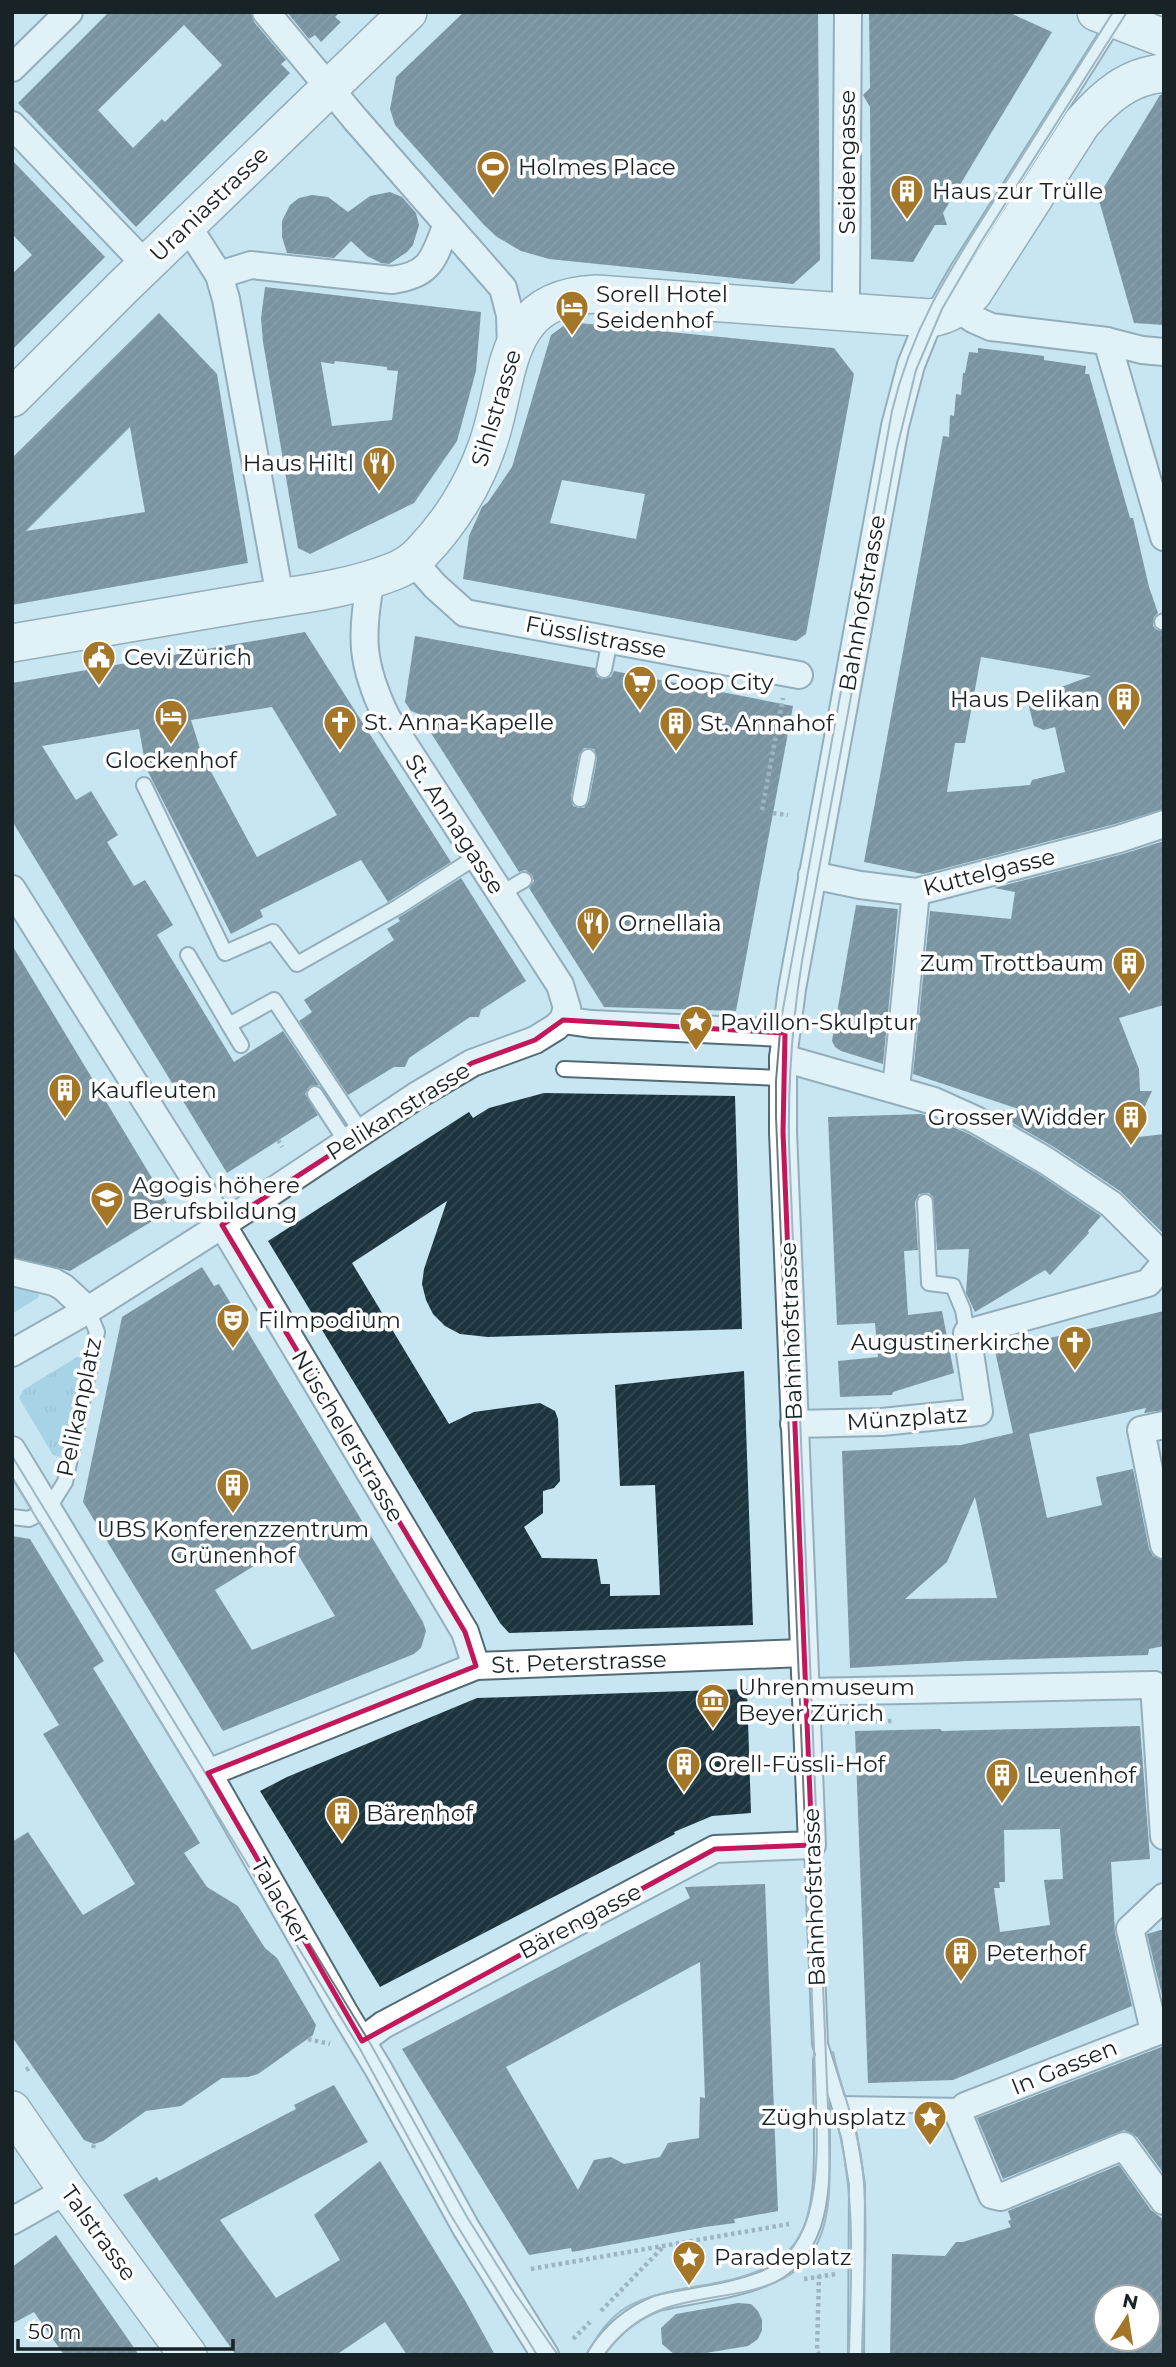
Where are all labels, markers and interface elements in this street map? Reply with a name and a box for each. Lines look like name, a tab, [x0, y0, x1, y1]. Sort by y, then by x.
street label: Seidengasse	[833, 90, 861, 234]
street label: Uraniastrasse	[144, 140, 274, 268]
sports icon: Holmes Place	[474, 148, 512, 197]
place label: Holmes Place	[518, 153, 676, 181]
building icon: Haus zur Trülle	[888, 172, 926, 221]
place label: Haus zur Trülle	[932, 177, 1103, 205]
place label: Sorell Hotel Seidenhof	[596, 280, 728, 334]
hotel icon: Sorell Hotel Seidenhof	[553, 288, 591, 337]
street label: Sihlstrasse	[465, 346, 527, 470]
restaurant icon: Haus Hiltl	[360, 444, 398, 493]
place label: Haus Hiltl	[243, 449, 354, 477]
street label: Bahnhofstrasse	[833, 513, 891, 693]
street label: Füsslistrasse	[523, 610, 669, 664]
public building icon: Cevi Zürich	[80, 638, 118, 687]
place label: Cevi Zürich	[124, 643, 252, 671]
supermarket icon: Coop City	[621, 663, 659, 712]
place label: Coop City	[664, 668, 774, 696]
building icon: Haus Pelikan	[1105, 680, 1143, 729]
place label: Haus Pelikan	[950, 685, 1100, 713]
hotel icon: Glockenhof	[152, 697, 190, 746]
church icon: St. Anna-Kapelle	[321, 703, 359, 752]
building icon: St. Annahof	[657, 704, 695, 753]
place label: St. Anna-Kapelle	[364, 708, 554, 736]
place label: St. Annahof	[700, 709, 835, 737]
place label: Glockenhof	[105, 746, 238, 774]
street label: St. Annagasse	[399, 749, 511, 899]
street label: Kuttelgasse	[920, 842, 1058, 902]
restaurant icon: Ornellaia	[574, 904, 612, 953]
place label: Ornellaia	[618, 909, 721, 937]
building icon: Zum Trottbaum	[1110, 944, 1148, 993]
place label: Zum Trottbaum	[920, 949, 1104, 977]
place icon: Pavillon-Skulptur	[677, 1003, 715, 1052]
place label: Pavillon-Skulptur	[720, 1008, 918, 1036]
street label: Pelikanstrasse	[321, 1056, 475, 1166]
building icon: Kaufleuten	[46, 1071, 84, 1120]
place label: Kaufleuten	[90, 1076, 217, 1104]
building icon: Grosser Widder	[1112, 1098, 1150, 1147]
place label: Grosser Widder	[928, 1103, 1106, 1131]
place label: Agogis höhere Berufsbildung	[132, 1171, 300, 1225]
school or university icon: Agogis höhere Berufsbildung	[88, 1179, 126, 1228]
street label: Bahnhofstrasse	[774, 1241, 808, 1421]
theatre icon: Filmpodium	[214, 1301, 252, 1350]
place label: Filmpodium	[258, 1306, 401, 1334]
church icon: Augustinerkirche	[1056, 1323, 1094, 1372]
place label: Augustinerkirche	[851, 1328, 1050, 1356]
street label: Pelikanplatz	[51, 1335, 107, 1479]
street label: Nüschelerstrasse	[286, 1345, 410, 1527]
street label: Münzplatz	[846, 1400, 968, 1436]
building icon: UBS Konferenzzentrum Grünenhof	[214, 1466, 252, 1515]
place label: UBS Konferenzzentrum Grünenhof	[97, 1515, 369, 1569]
street label: St. Peterstrasse	[491, 1645, 667, 1679]
place label: Uhrenmuseum Beyer Zürich	[738, 1673, 915, 1727]
museum icon: Uhrenmuseum Beyer Zürich	[694, 1681, 732, 1730]
building icon: Orell-Füssli-Hof	[665, 1745, 703, 1794]
place label: Orell-Füssli-Hof	[708, 1750, 887, 1778]
building icon: Leuenhof	[983, 1756, 1021, 1805]
place label: Leuenhof	[1026, 1761, 1137, 1789]
building icon: Bärenhof	[323, 1794, 361, 1843]
place label: Bärenhof	[366, 1799, 474, 1827]
street label: Bahnhofstrasse	[797, 1807, 831, 1987]
street label: Talacker	[245, 1853, 317, 1949]
street label: Bärengasse	[514, 1877, 646, 1965]
building icon: Peterhof	[942, 1934, 980, 1983]
place label: Peterhof	[986, 1939, 1087, 1967]
street label: In Gassen	[1007, 2033, 1121, 2101]
place icon: Züghusplatz	[911, 2098, 949, 2147]
place label: Züghusplatz	[761, 2103, 906, 2131]
street label: Talstrasse	[55, 2180, 143, 2286]
place icon: Paradeplatz	[670, 2238, 708, 2287]
place label: Paradeplatz	[714, 2243, 852, 2271]
north arrow	[1092, 2283, 1162, 2353]
text: N	[1121, 2289, 1140, 2315]
scale bar	[18, 2308, 233, 2352]
text: 50 m	[28, 2319, 82, 2344]

